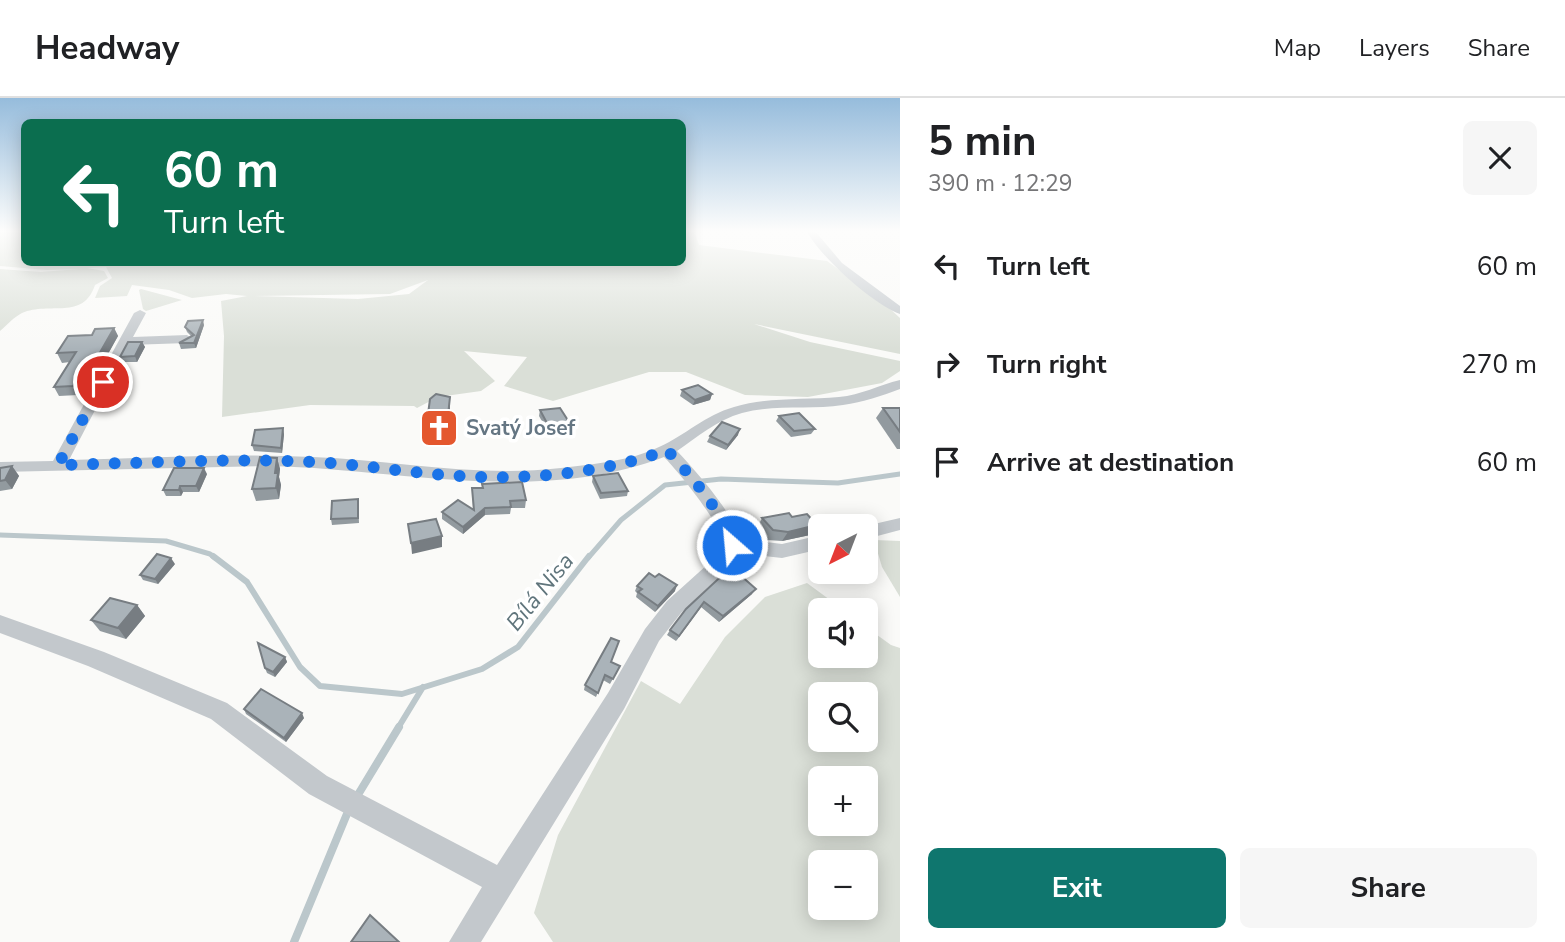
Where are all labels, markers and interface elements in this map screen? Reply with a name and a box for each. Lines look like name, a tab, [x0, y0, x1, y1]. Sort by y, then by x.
text: Headway	[35, 26, 179, 71]
text: Map	[1274, 32, 1321, 64]
text: Layers	[1359, 32, 1430, 64]
text: Share	[1468, 32, 1530, 64]
text: 5 min	[928, 113, 1037, 170]
button: close	[1463, 121, 1537, 195]
text: 60 m	[164, 137, 279, 204]
icon: left	[49, 147, 140, 238]
text: 390 m · 12:29	[928, 168, 1073, 199]
text: Turn left	[164, 201, 284, 244]
icon: left	[928, 247, 966, 285]
text: Turn left	[987, 249, 1090, 284]
text: 60 m	[1477, 249, 1537, 284]
icon: right	[928, 345, 966, 383]
text: Turn right	[987, 347, 1106, 382]
text: 270 m	[1461, 347, 1537, 382]
pin	[73, 352, 133, 412]
icon: arrive	[84, 363, 122, 401]
church icon: Svatý Josef	[418, 407, 460, 449]
place label: Svatý Josef	[466, 414, 576, 442]
icon: arrive	[928, 443, 966, 481]
text: Arrive at destination	[987, 445, 1234, 480]
text: 60 m	[1477, 445, 1537, 480]
position arrow	[695, 508, 769, 582]
north arrow	[808, 514, 878, 584]
map controls	[808, 514, 878, 920]
water label: Bílá Nisa	[499, 547, 581, 637]
button: sound	[808, 598, 878, 668]
button: search	[808, 682, 878, 752]
button: +	[808, 766, 878, 836]
button: Exit	[928, 848, 1226, 928]
button: Share	[1240, 848, 1537, 928]
button: −	[808, 850, 878, 920]

